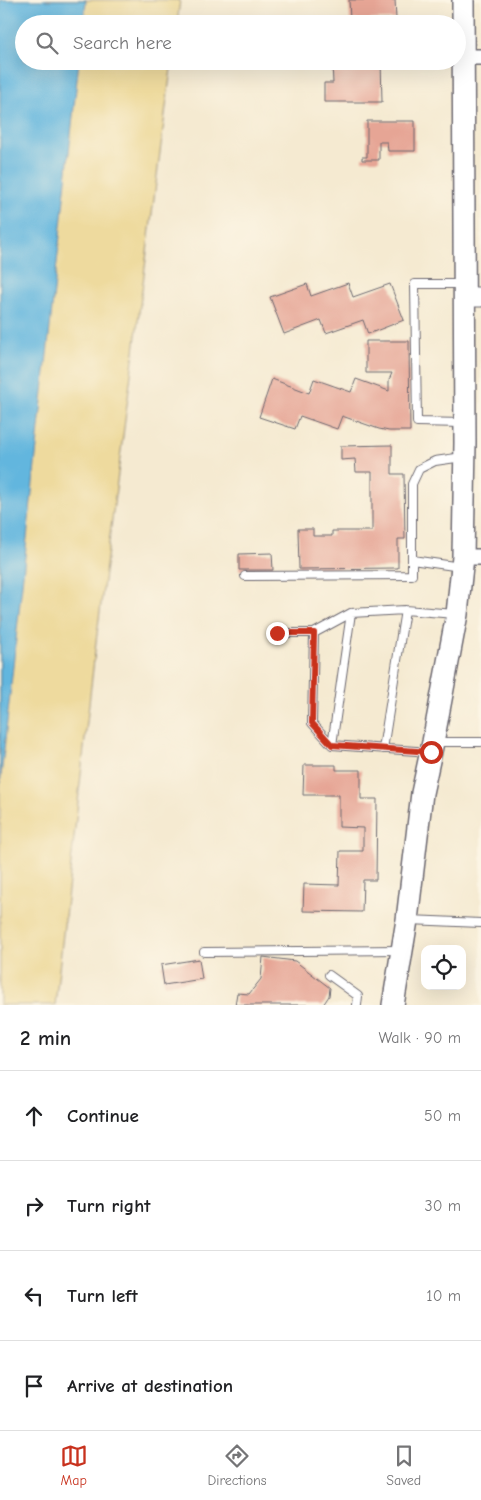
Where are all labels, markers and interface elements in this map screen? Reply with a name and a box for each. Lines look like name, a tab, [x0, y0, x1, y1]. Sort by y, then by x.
search box	[15, 15, 466, 70]
icon: search	[33, 29, 61, 57]
text: Search here	[73, 32, 172, 54]
route end	[266, 622, 289, 645]
route start	[420, 741, 443, 764]
map controls	[421, 945, 466, 990]
button: locate	[421, 945, 466, 990]
text: 2 min	[20, 1026, 71, 1050]
text: Walk · 90 m	[378, 1029, 461, 1047]
icon: ahead	[20, 1102, 48, 1130]
text: Continue	[67, 1105, 139, 1127]
text: 50 m	[424, 1107, 461, 1125]
icon: right	[20, 1192, 48, 1220]
text: Turn right	[67, 1195, 151, 1217]
text: 30 m	[425, 1197, 461, 1215]
icon: left	[20, 1282, 48, 1310]
text: Turn left	[67, 1285, 138, 1307]
text: 10 m	[426, 1287, 461, 1305]
icon: arrive	[20, 1372, 48, 1400]
text: Arrive at destination	[67, 1375, 233, 1397]
tab: Map	[60, 1442, 88, 1489]
tab: Directions	[207, 1442, 267, 1489]
tab: Saved	[386, 1442, 421, 1489]

